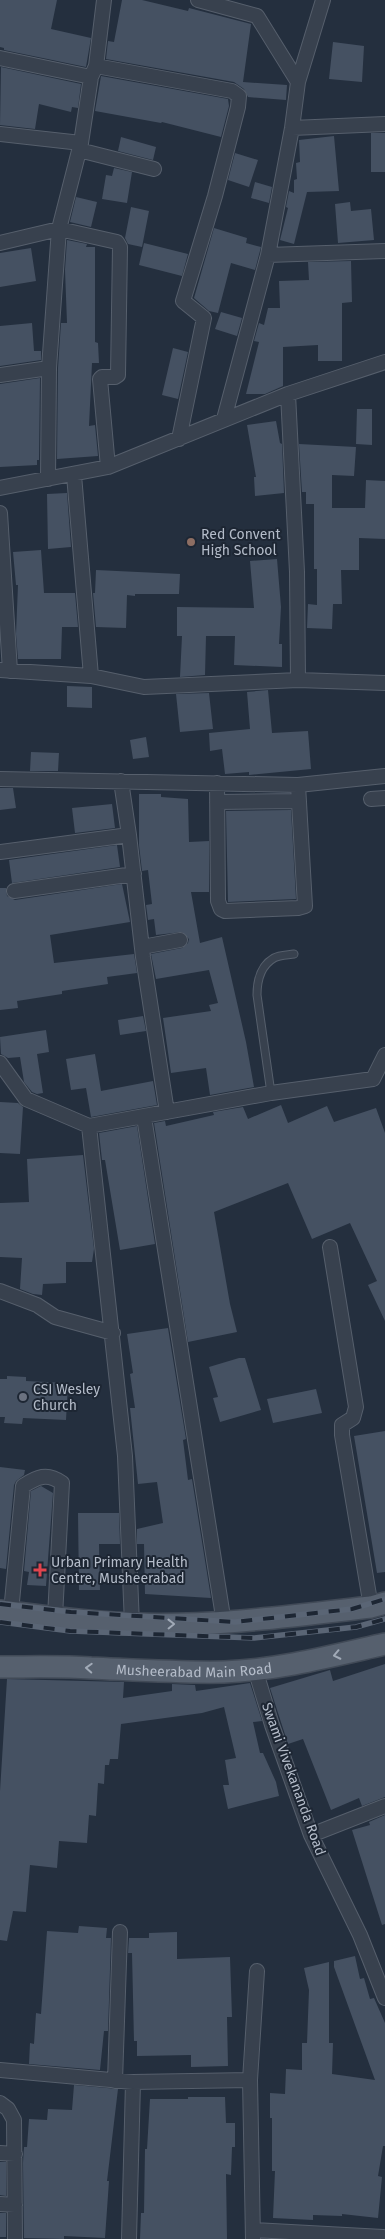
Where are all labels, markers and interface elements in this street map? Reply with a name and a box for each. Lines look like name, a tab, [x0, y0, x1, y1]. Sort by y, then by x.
place label: Red Convent High School	[201, 526, 281, 559]
marker: Red Convent High School	[185, 536, 197, 548]
place label: CSI Wesley Church	[33, 1381, 100, 1414]
marker: CSI Wesley Church	[17, 1391, 29, 1403]
place label: Urban Primary Health Centre, Musheerabad	[51, 1554, 188, 1587]
marker: Urban Primary Health Centre, Musheerabad	[33, 1563, 47, 1577]
one-way arrow	[167, 1619, 175, 1629]
one-way arrow	[333, 1649, 342, 1660]
street label: Musheerabad Main Road	[115, 1660, 273, 1681]
one-way arrow	[85, 1662, 93, 1673]
street label: Swami Vivekananda Road	[258, 1700, 329, 1858]

